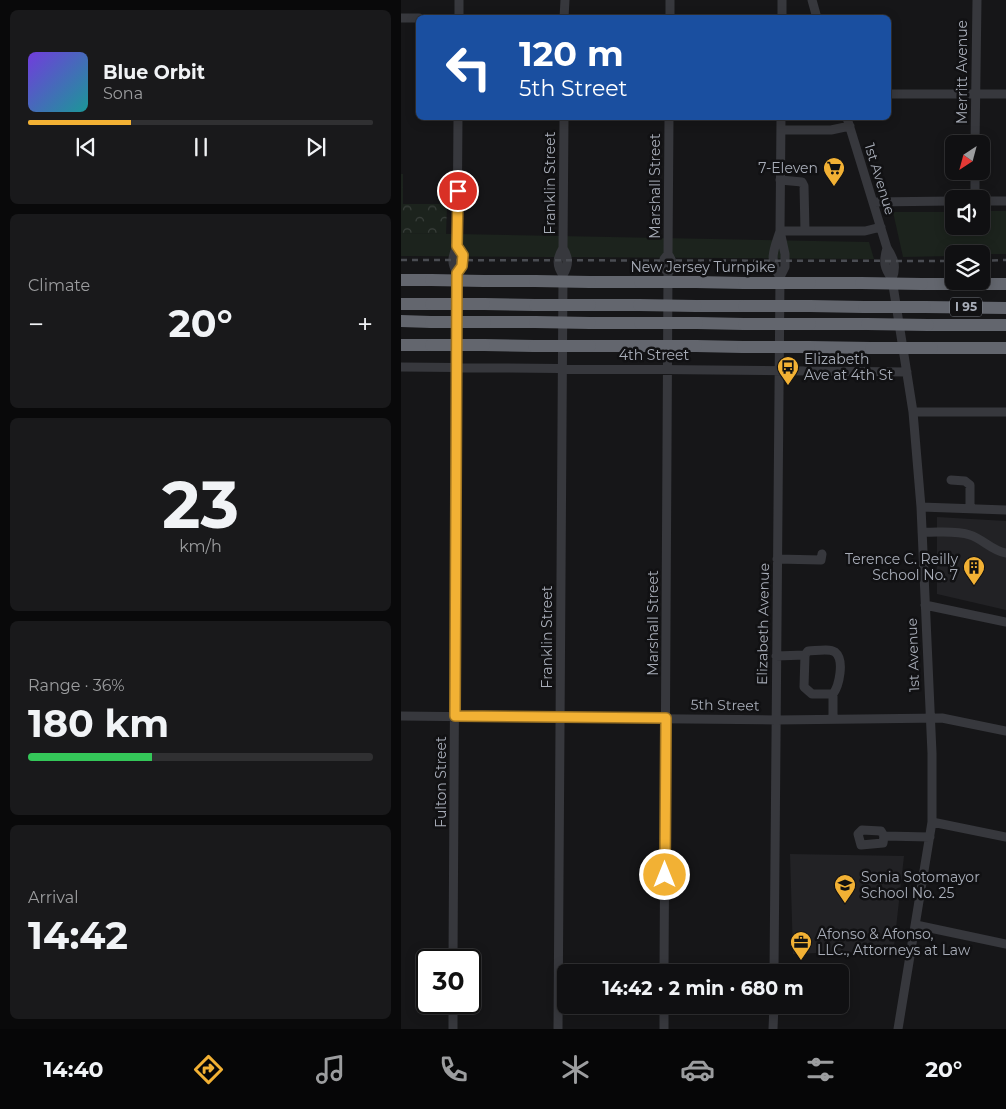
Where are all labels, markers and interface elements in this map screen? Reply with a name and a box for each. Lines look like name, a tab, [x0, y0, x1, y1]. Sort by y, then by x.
street label: Merritt Avenue	[953, 20, 971, 124]
text: 120 m	[519, 32, 624, 75]
icon: left	[436, 35, 501, 100]
text: Blue Orbit	[103, 61, 205, 84]
text: 5th Street	[519, 75, 628, 102]
text: Sona	[103, 84, 143, 103]
street label: Franklin Street	[541, 131, 559, 234]
icon: previous	[72, 133, 100, 161]
icon: pause	[187, 133, 215, 161]
icon: next	[302, 133, 330, 161]
street label: Marshall Street	[646, 133, 664, 239]
north arrow	[945, 135, 990, 180]
map controls	[945, 135, 990, 290]
street label: 1st Avenue	[861, 141, 899, 217]
supermarket icon: 7-Eleven	[822, 156, 846, 187]
place label: 7-Eleven	[758, 159, 818, 177]
pin	[437, 170, 479, 212]
icon: arrive	[444, 177, 472, 205]
button: sound	[945, 190, 990, 235]
button: layers	[945, 245, 990, 290]
street label: New Jersey Turnpike	[630, 258, 776, 276]
text: Climate	[28, 276, 90, 295]
road number: I 95	[950, 298, 982, 316]
text: 20°	[168, 300, 233, 347]
text: −	[28, 307, 44, 341]
text: +	[357, 307, 373, 341]
street label: 4th Street	[619, 346, 690, 364]
place label: Elizabeth Ave at 4th St	[804, 350, 893, 384]
bus stop icon: Elizabeth Ave at 4th St	[776, 355, 800, 386]
text: 23	[162, 465, 239, 544]
text: km/h	[179, 537, 222, 556]
place label: Terence C. Reilly School No. 7	[845, 550, 958, 584]
building icon: Terence C. Reilly School No. 7	[962, 555, 986, 586]
street label: Elizabeth Avenue	[753, 563, 773, 685]
street label: Marshall Street	[644, 570, 662, 676]
street label: Franklin Street	[538, 585, 556, 688]
street label: 1st Avenue	[903, 618, 923, 692]
text: Range · 36%	[28, 676, 125, 695]
street label: 5th Street	[690, 695, 760, 715]
text: 180 km	[28, 700, 169, 747]
street label: Fulton Street	[432, 736, 450, 828]
position arrow	[638, 848, 690, 900]
place label: Sonia Sotomayor School No. 25	[861, 868, 980, 902]
school or university icon: Sonia Sotomayor School No. 25	[833, 873, 857, 904]
text: Arrival	[28, 888, 78, 907]
text: 14:42	[28, 912, 128, 959]
place label: Afonso & Afonso, LLC., Attorneys at Law	[817, 925, 971, 959]
office icon: Afonso & Afonso, LLC., Attorneys at Law	[789, 930, 813, 961]
speed limit sign: 30	[416, 949, 481, 1014]
text: 14:42 · 2 min · 680 m	[602, 977, 804, 1000]
icon: directions	[191, 1052, 226, 1087]
icon: music	[313, 1052, 348, 1087]
icon: phone	[436, 1052, 471, 1087]
icon: climate	[558, 1052, 593, 1087]
icon: car	[680, 1052, 715, 1087]
icon: filters	[803, 1052, 838, 1087]
text: 14:40	[44, 1056, 104, 1083]
text: 20°	[925, 1056, 962, 1083]

